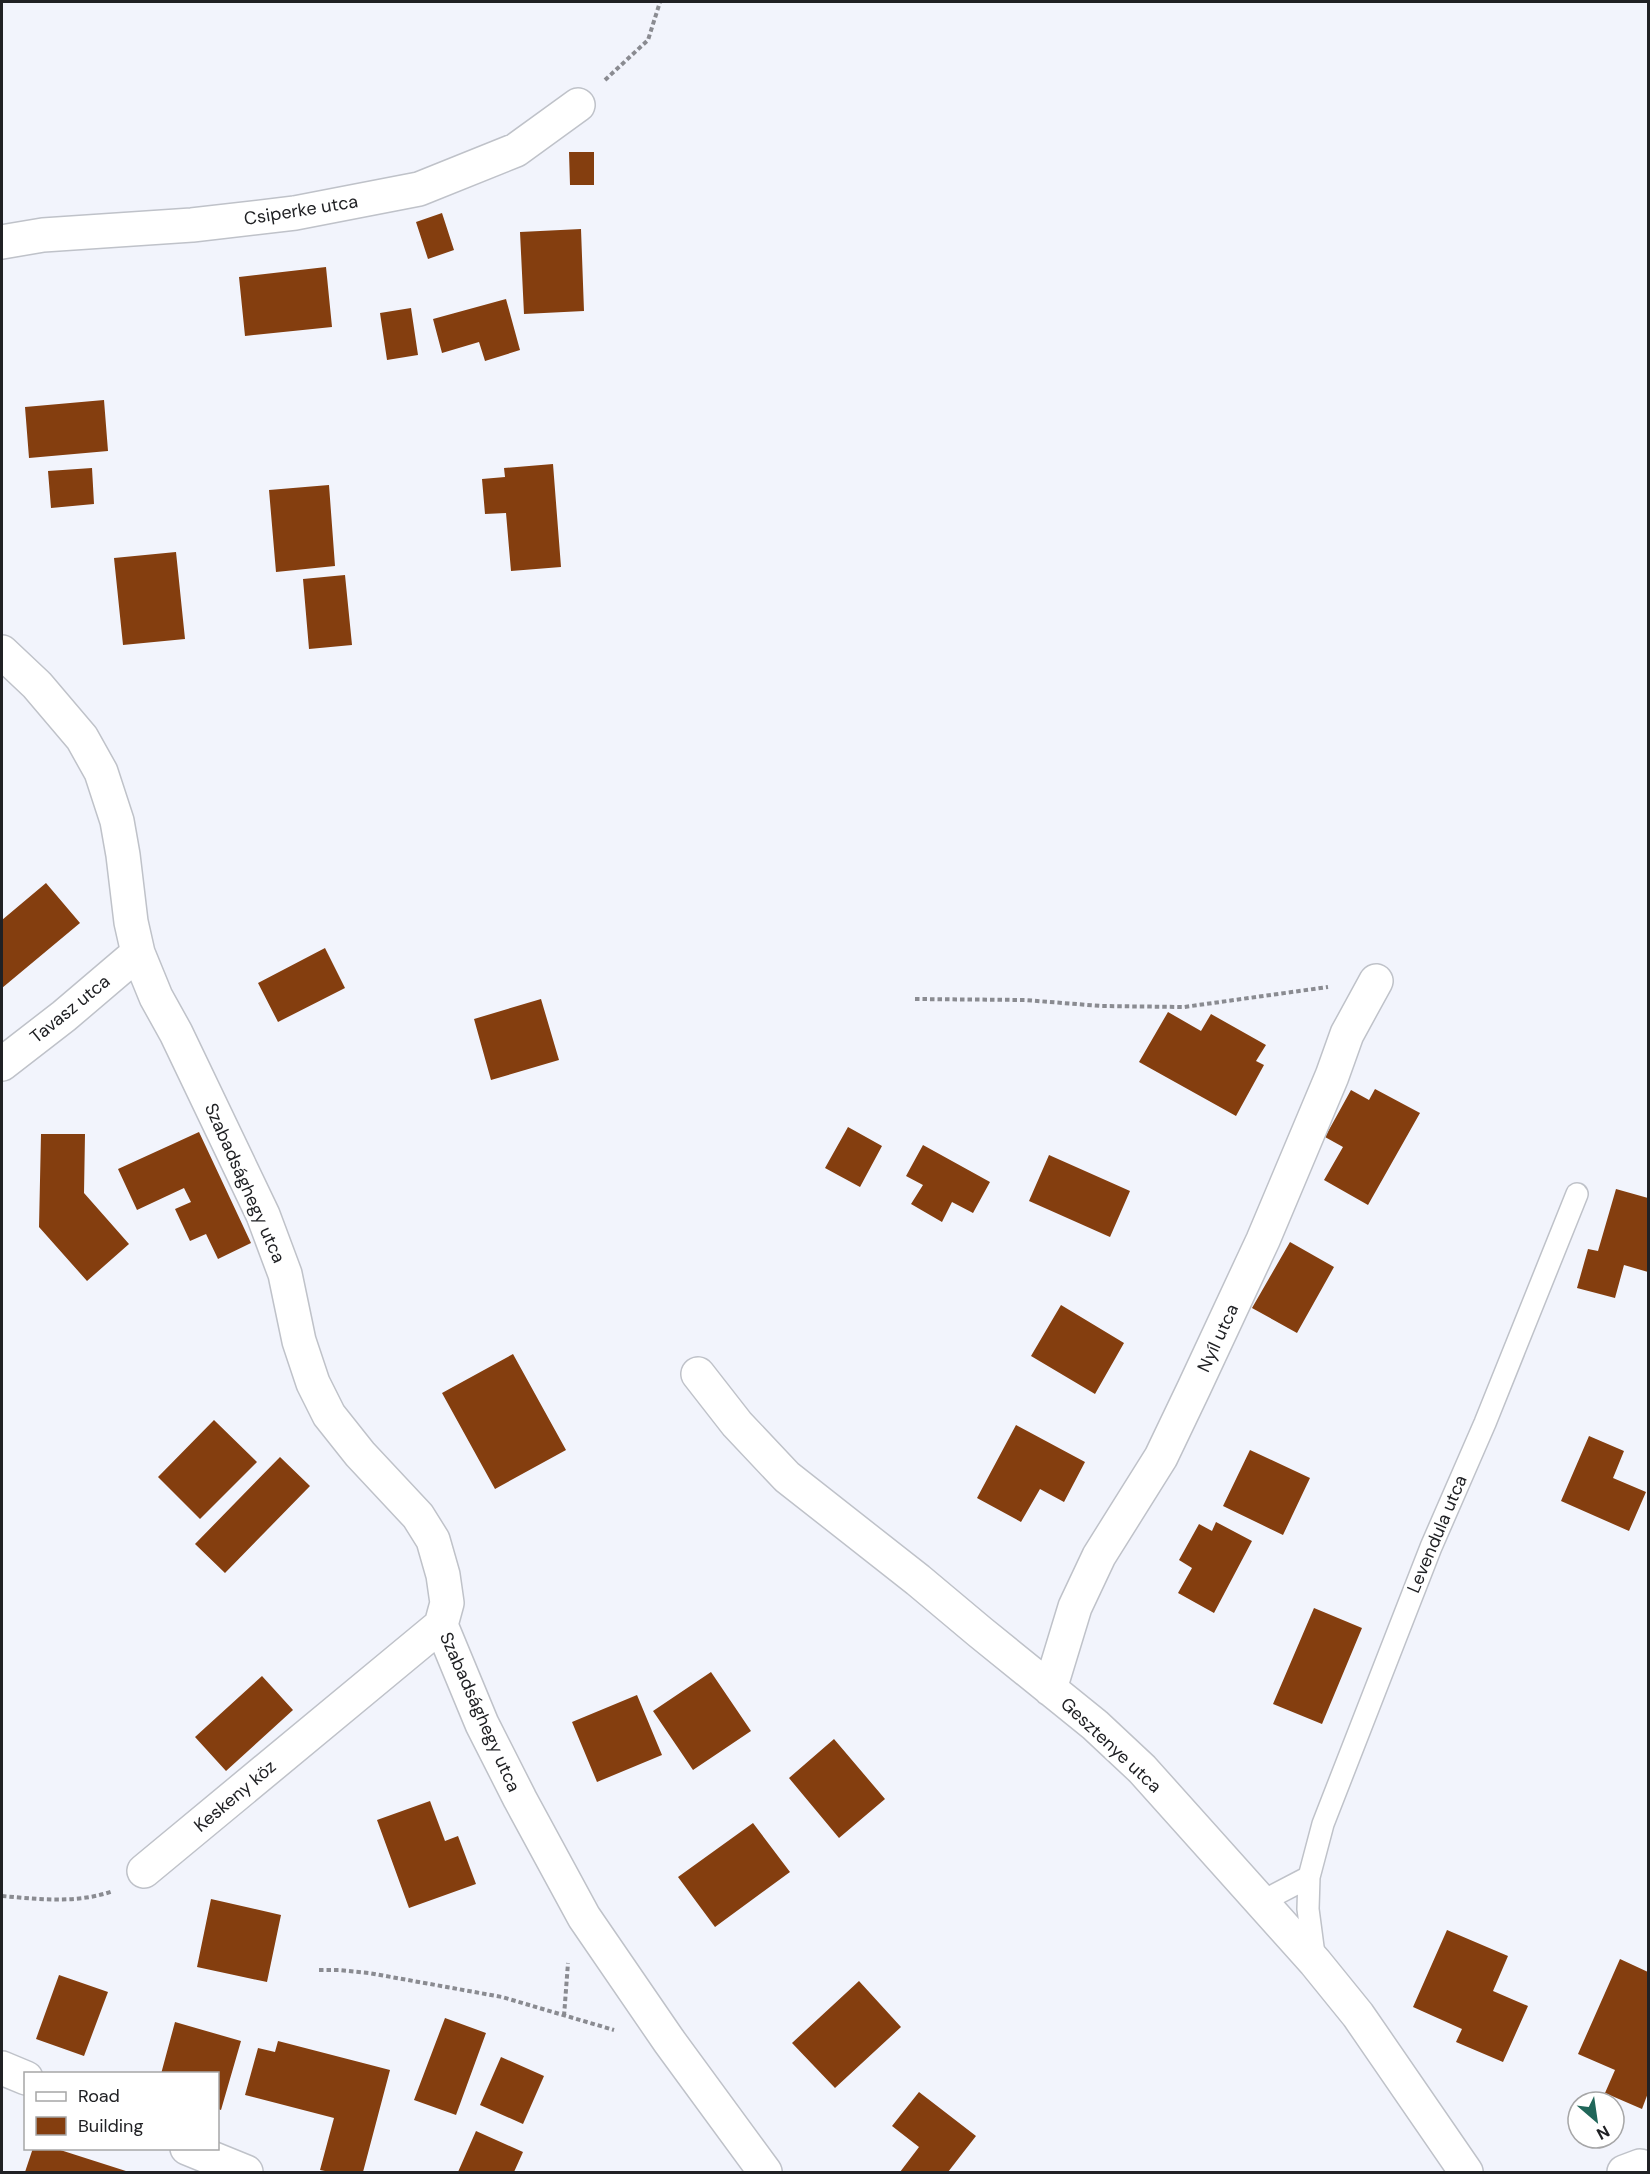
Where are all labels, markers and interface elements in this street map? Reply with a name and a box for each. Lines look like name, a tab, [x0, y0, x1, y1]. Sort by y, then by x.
street label: Csiperke utca	[242, 189, 360, 231]
street label: Tavasz utca	[25, 969, 115, 1049]
street label: Szabadsághegy utca	[199, 1099, 291, 1267]
street label: Nyíl utca	[1192, 1300, 1244, 1376]
street label: Levendula utca	[1401, 1471, 1473, 1597]
street label: Szabadsághegy utca	[434, 1628, 526, 1796]
street label: Gesztenye utca	[1055, 1692, 1167, 1798]
street label: Keskeny köz	[189, 1755, 281, 1837]
legend	[24, 2072, 219, 2150]
text: Road	[78, 2084, 120, 2108]
north arrow	[1566, 2090, 1626, 2150]
text: Building	[78, 2114, 143, 2138]
text: N	[1593, 2121, 1613, 2145]

